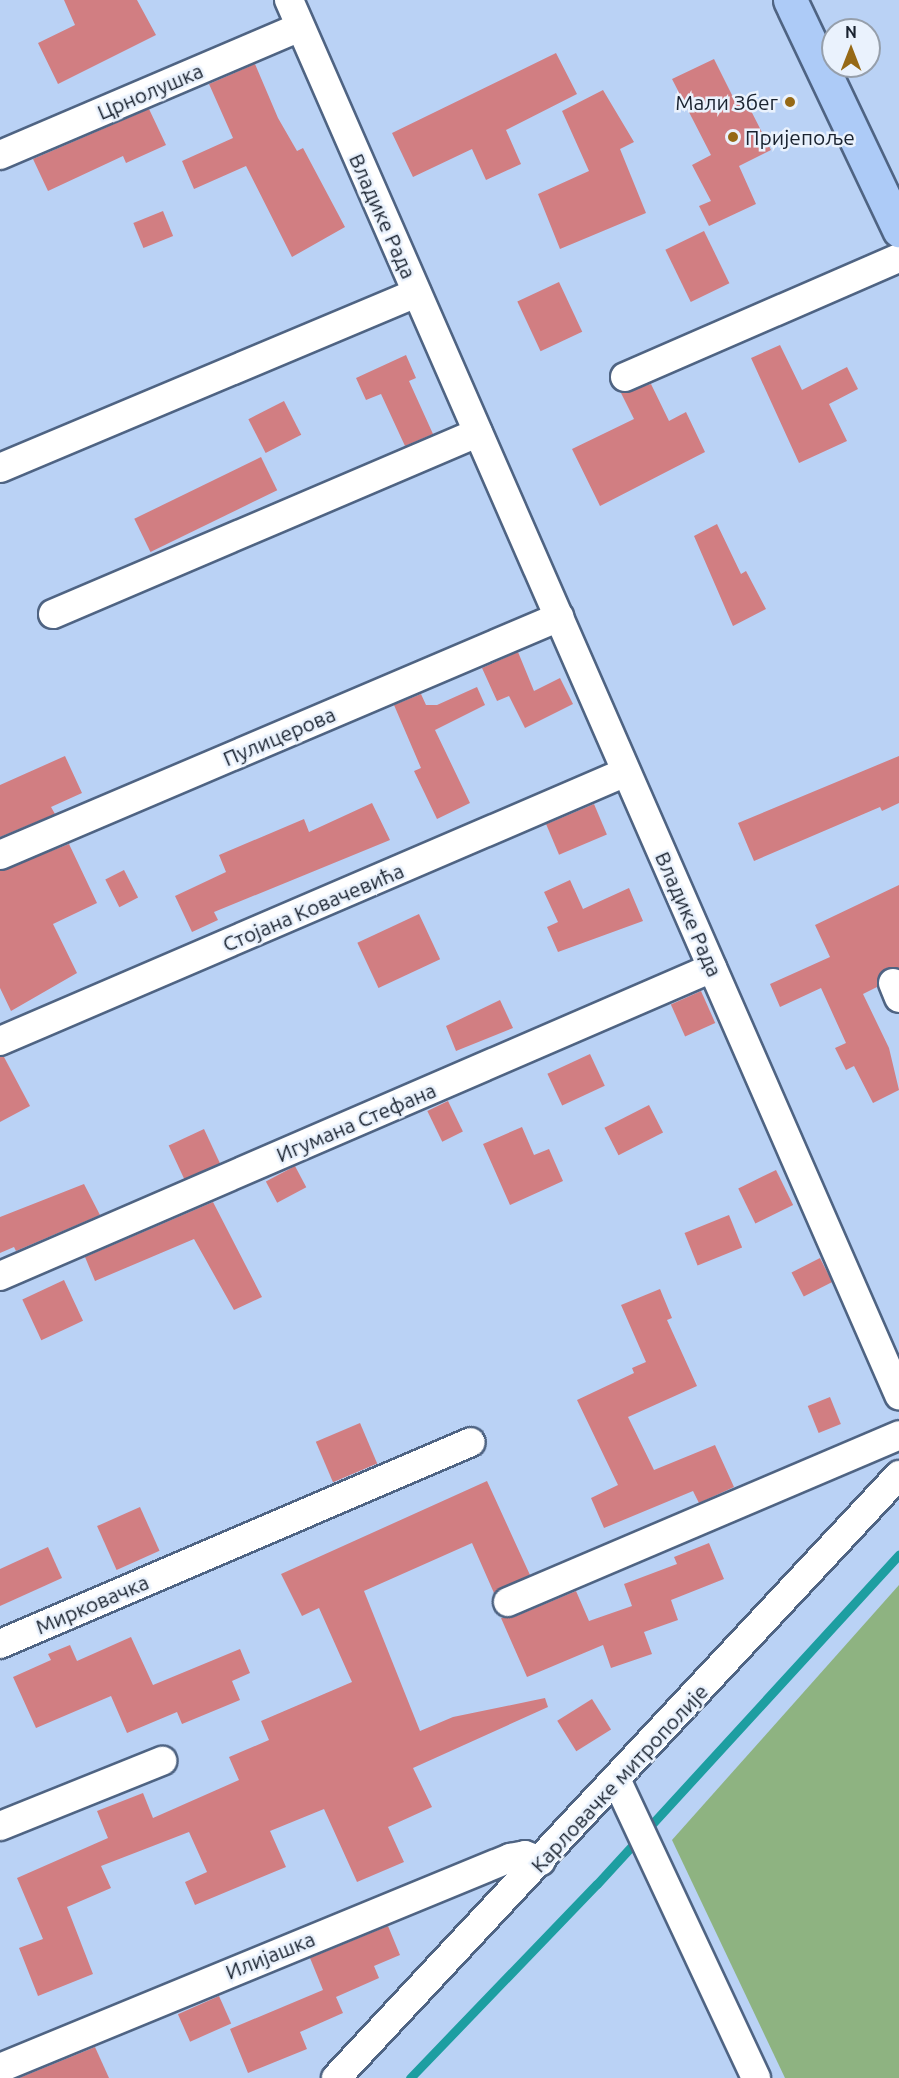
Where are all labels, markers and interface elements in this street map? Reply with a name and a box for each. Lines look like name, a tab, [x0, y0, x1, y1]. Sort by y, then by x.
north arrow	[821, 18, 881, 78]
text: N	[845, 23, 857, 41]
street label: Црнолушка	[93, 57, 207, 125]
place label: Мали Збег	[675, 89, 778, 115]
marker: Мали Збег	[783, 95, 797, 109]
place label: Пријепоље	[745, 124, 855, 150]
marker: Пријепоље	[726, 130, 740, 144]
street label: Владике Рада	[344, 150, 422, 282]
street label: Пулицерова	[219, 701, 339, 771]
street label: Владике Рада	[650, 848, 728, 980]
street label: Стојана Ковачевића	[219, 857, 407, 957]
street label: Игумана Стефана	[272, 1077, 440, 1167]
street label: Мирковачка	[32, 1569, 152, 1639]
street label: Карловачке митрополије	[525, 1679, 713, 1877]
street label: Илијашка	[222, 1926, 318, 1984]

